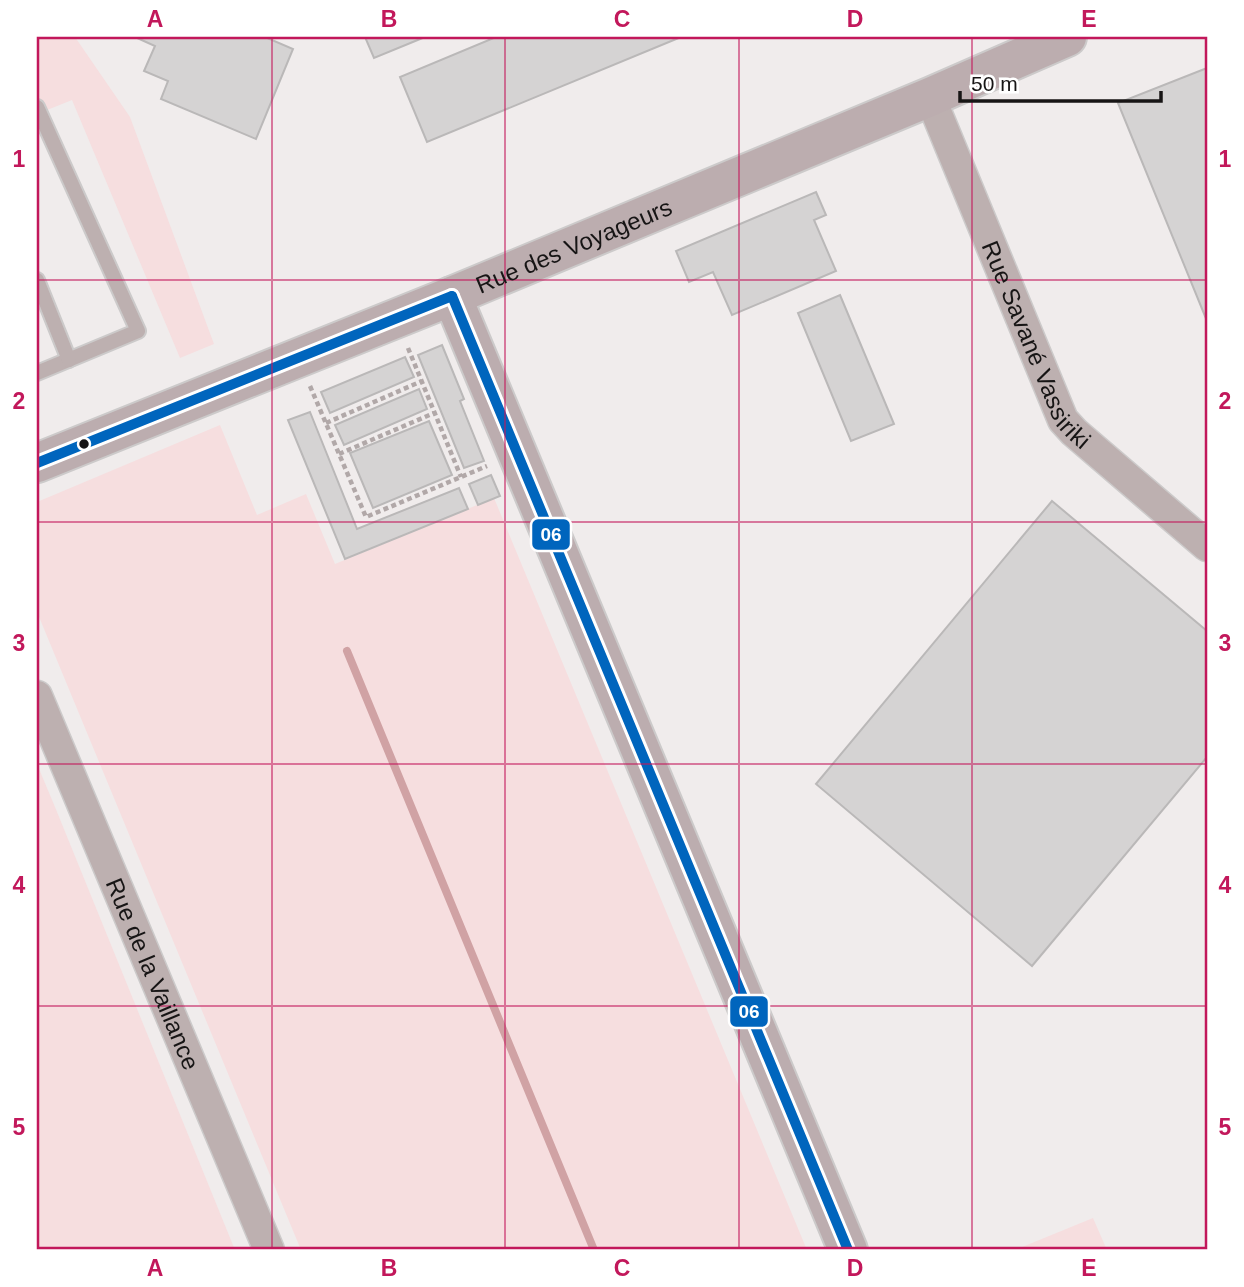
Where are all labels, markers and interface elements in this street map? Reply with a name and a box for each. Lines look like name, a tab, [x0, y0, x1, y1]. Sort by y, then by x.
text: A	[147, 6, 163, 32]
text: B	[381, 6, 397, 32]
text: C	[614, 6, 630, 32]
text: D	[847, 6, 863, 32]
text: E	[1081, 6, 1097, 32]
scale bar	[960, 60, 1162, 104]
text: 50 m	[971, 72, 1018, 95]
text: 1	[13, 146, 26, 172]
text: 1	[1219, 146, 1232, 172]
street label: Rue des Voyageurs	[472, 193, 675, 298]
street label: Rue Savané Vassiriki	[977, 237, 1096, 454]
text: 2	[13, 388, 25, 414]
text: 2	[1219, 388, 1231, 414]
unlabelled marker	[77, 437, 91, 451]
line badge: 06	[531, 518, 571, 551]
text: 06	[540, 524, 562, 545]
text: 3	[13, 630, 25, 656]
text: 3	[1219, 630, 1231, 656]
text: 4	[13, 872, 26, 898]
text: 4	[1219, 872, 1232, 898]
street label: Rue de la Vaillance	[101, 874, 205, 1073]
line badge: 06	[729, 995, 769, 1028]
text: 06	[738, 1001, 760, 1022]
text: 5	[13, 1114, 26, 1140]
text: 5	[1219, 1114, 1232, 1140]
text: A	[147, 1255, 163, 1281]
text: B	[381, 1255, 397, 1281]
text: C	[614, 1255, 630, 1281]
text: D	[847, 1255, 863, 1281]
text: E	[1081, 1255, 1097, 1281]

